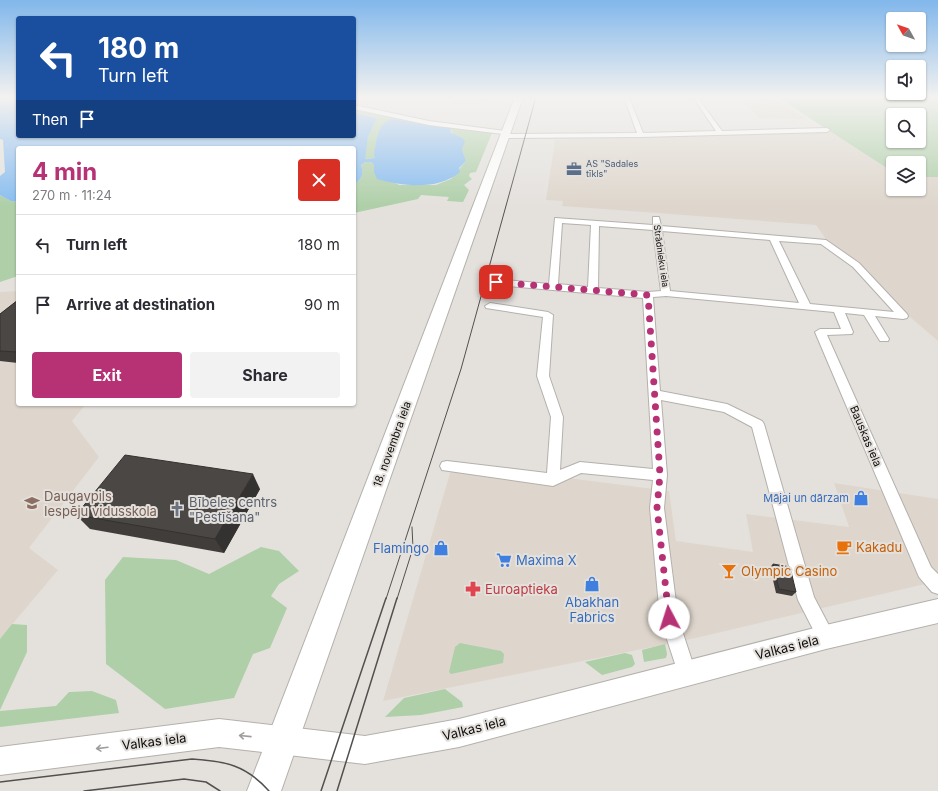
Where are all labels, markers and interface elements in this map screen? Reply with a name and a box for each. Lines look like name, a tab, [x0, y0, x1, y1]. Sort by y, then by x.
north arrow	[886, 12, 926, 52]
map controls	[886, 12, 926, 196]
text: 180 m	[98, 31, 179, 65]
icon: left	[32, 32, 84, 84]
button: sound	[886, 60, 926, 100]
text: Turn left	[98, 65, 168, 86]
icon: arrive	[76, 108, 98, 130]
button: search	[886, 108, 926, 148]
text: Then	[32, 110, 68, 129]
button: layers	[886, 156, 926, 196]
text: 4 min	[32, 157, 97, 186]
place label: AS "Sadales tīkls"	[586, 158, 639, 179]
button: close	[298, 159, 340, 201]
office icon: AS "Sadales tīkls"	[565, 160, 583, 178]
text: 270 m · 11:24	[32, 187, 112, 203]
street label: Strādnieku iela	[652, 224, 671, 288]
icon: left	[32, 234, 54, 256]
text: Turn left	[66, 235, 127, 254]
text: 180 m	[298, 235, 340, 254]
pin	[479, 265, 513, 299]
icon: arrive	[485, 271, 507, 293]
icon: arrive	[32, 294, 54, 316]
text: Arrive at destination	[66, 295, 215, 314]
text: 90 m	[304, 295, 340, 314]
button: Exit	[32, 352, 182, 398]
button: Share	[190, 352, 340, 398]
street label: 18. novembra iela	[370, 399, 414, 489]
street label: Bauskas iela	[847, 403, 885, 469]
place label: Daugavpils Iespēju vidusskola	[44, 488, 157, 519]
shop icon: Mājai un dārzam	[852, 489, 870, 507]
place label: Mājai un dārzam	[763, 491, 849, 505]
school or university icon: Daugavpils Iespēju vidusskola	[23, 494, 41, 512]
place label: Bībeles centrs "Pestīšana"	[189, 494, 277, 525]
church icon: Bībeles centrs "Pestīšana"	[168, 500, 186, 518]
cafe icon: Kakadu	[835, 538, 853, 556]
shop icon: Flamingo	[432, 539, 450, 557]
place label: Kakadu	[856, 539, 902, 555]
place label: Flamingo	[373, 540, 429, 556]
supermarket icon: Maxima X	[495, 551, 513, 569]
place label: Maxima X	[516, 552, 577, 568]
bar icon: Olympic Casino	[720, 562, 738, 580]
place label: Olympic Casino	[741, 563, 838, 579]
shop icon: Abakhan Fabrics	[583, 575, 601, 593]
pharmacy icon: Euroaptieka	[464, 580, 482, 598]
place label: Euroaptieka	[485, 581, 558, 597]
place label: Abakhan Fabrics	[565, 594, 619, 625]
position arrow	[648, 597, 690, 639]
street label: Valkas iela	[754, 631, 820, 663]
street label: Valkas iela	[441, 712, 507, 744]
street label: Valkas iela	[121, 729, 187, 753]
one-way arrow	[238, 733, 251, 740]
one-way arrow	[96, 744, 109, 752]

